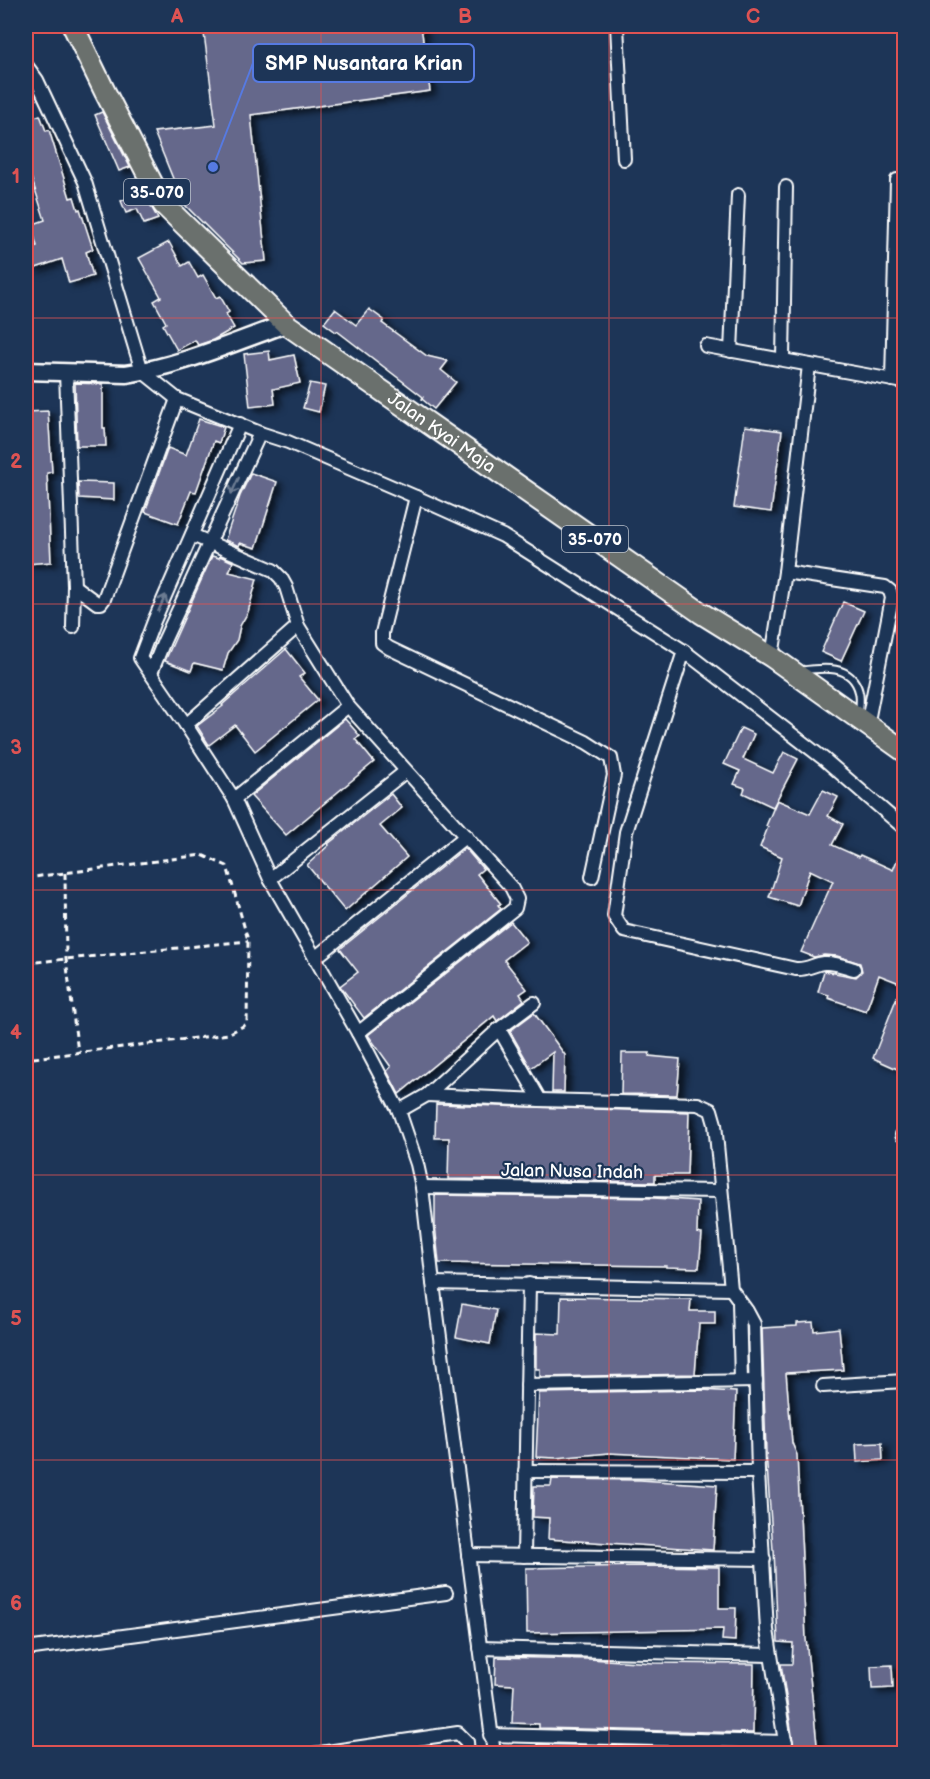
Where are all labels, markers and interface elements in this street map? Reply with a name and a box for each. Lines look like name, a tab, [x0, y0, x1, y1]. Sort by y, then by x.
text: A	[170, 5, 184, 29]
text: B	[458, 5, 472, 29]
text: C	[746, 5, 760, 29]
callout: SMP Nusantara Krian	[253, 44, 474, 82]
text: SMP Nusantara Krian	[265, 52, 463, 76]
text: 1	[12, 165, 20, 189]
road number: 35-070	[124, 179, 190, 205]
street label: Jalan Kyai Maja	[383, 388, 499, 478]
text: 2	[10, 450, 22, 474]
one-way arrow	[229, 476, 241, 494]
road number: 35-070	[562, 526, 628, 552]
one-way arrow	[156, 595, 168, 613]
text: 3	[10, 736, 22, 760]
text: 4	[10, 1021, 22, 1045]
street label: Jalan Nusa Indah	[501, 1160, 643, 1183]
text: 5	[10, 1307, 22, 1331]
text: 6	[10, 1592, 22, 1616]

